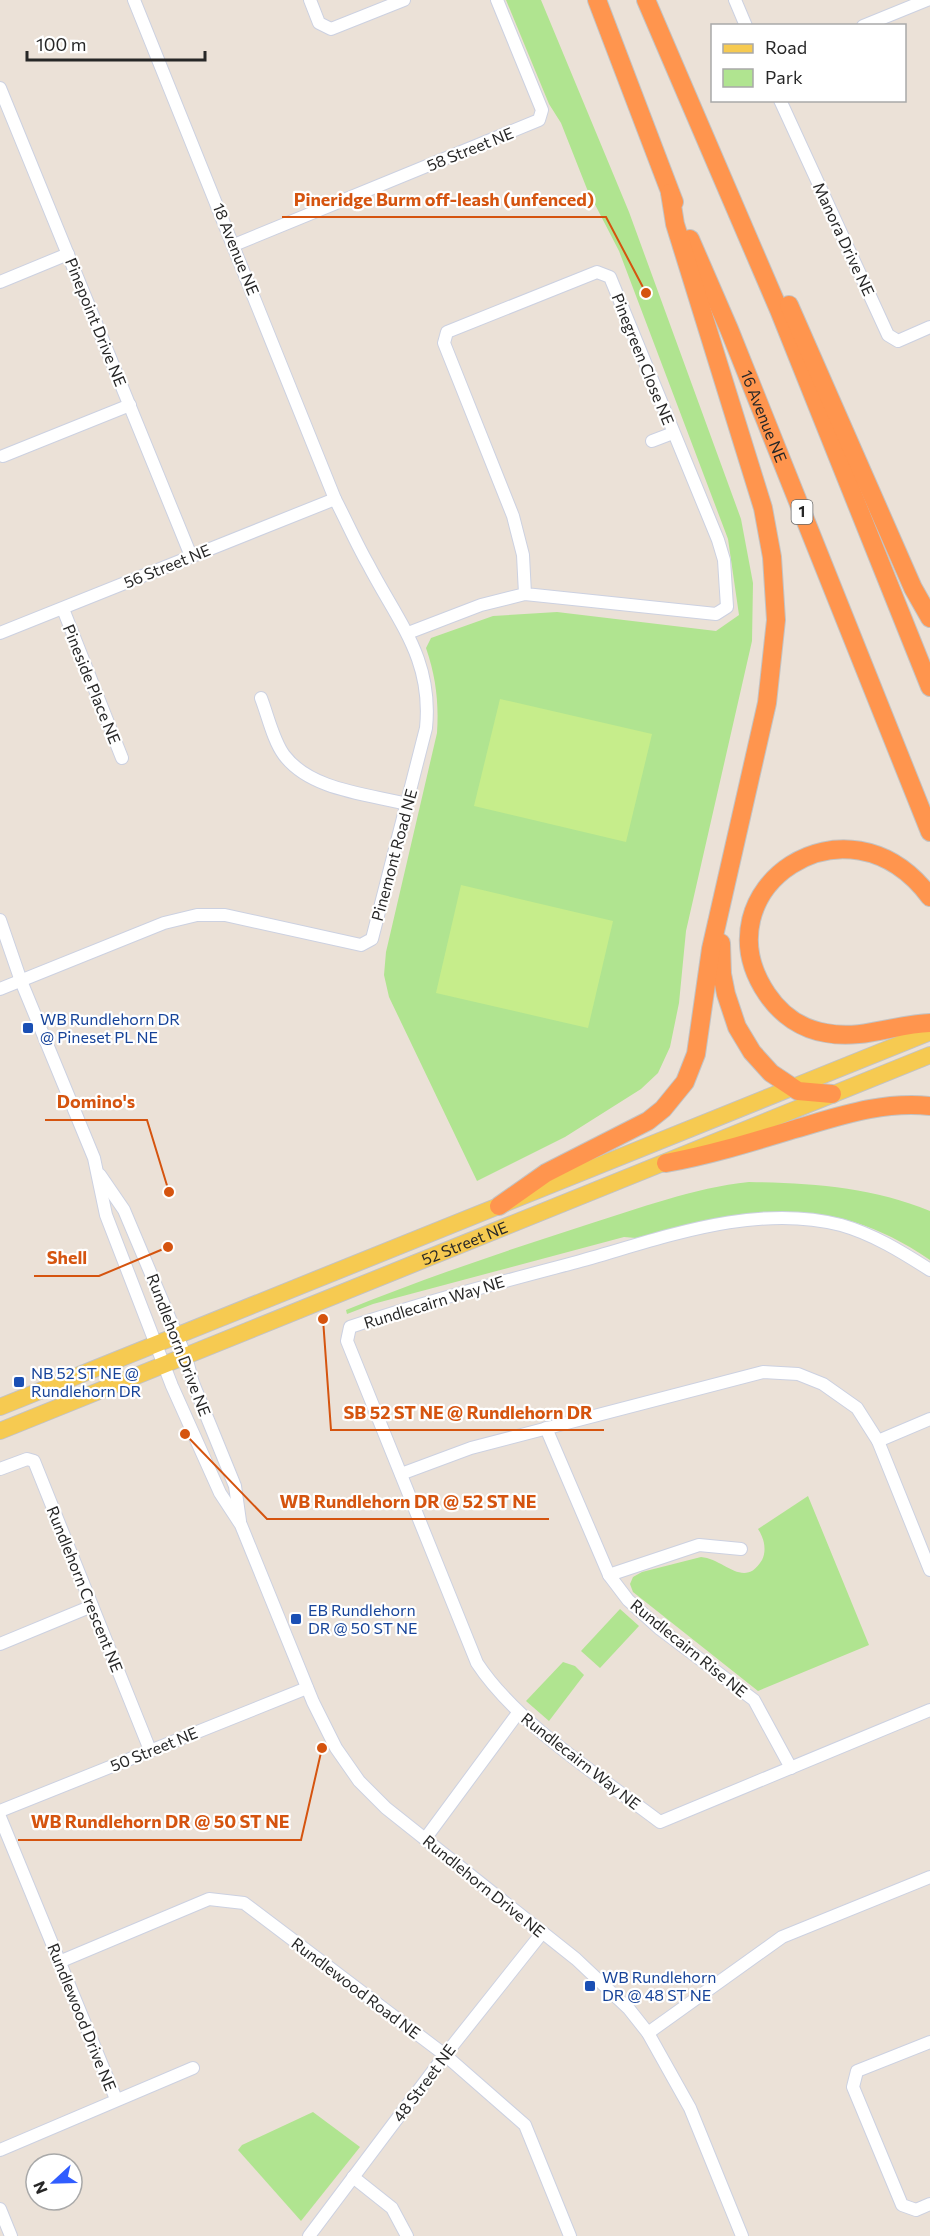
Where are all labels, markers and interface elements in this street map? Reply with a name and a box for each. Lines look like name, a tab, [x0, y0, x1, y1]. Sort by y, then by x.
scale bar	[27, 24, 206, 62]
legend	[711, 24, 906, 102]
text: 100 m	[36, 33, 86, 55]
text: Road	[765, 36, 807, 58]
text: Park	[765, 66, 803, 88]
street label: 58 Street NE	[424, 123, 516, 175]
street label: Manora Drive NE	[810, 179, 879, 299]
callout: Pineridge Burm off-leash (unfenced)	[282, 181, 606, 217]
text: Pineridge Burm off-leash (unfenced)	[294, 188, 594, 210]
street label: 18 Avenue NE	[209, 200, 264, 298]
street label: Pinepoint Drive NE	[62, 255, 131, 389]
street label: Pinegreen Close NE	[608, 290, 679, 427]
street label: 16 Avenue NE	[737, 367, 791, 465]
road number: 1	[792, 500, 812, 524]
street label: 56 Street NE	[121, 540, 213, 592]
street label: Pineside Place NE	[60, 621, 125, 746]
street label: Pinemont Road NE	[367, 787, 420, 923]
place label: WB Rundlehorn DR @ Pineset PL NE	[40, 1009, 180, 1046]
marker: WB Rundlehorn DR @ Pineset PL NE	[21, 1021, 35, 1035]
callout: Domino's	[45, 1084, 147, 1120]
text: Domino's	[57, 1090, 135, 1112]
street label: 52 Street NE	[419, 1217, 510, 1269]
callout: Shell	[34, 1240, 99, 1276]
text: Shell	[47, 1246, 87, 1268]
street label: Rundlehorn Drive NE	[144, 1271, 215, 1419]
street label: Rundlecairn Way NE	[361, 1271, 506, 1332]
place label: NB 52 ST NE @ Rundlehorn DR	[31, 1363, 142, 1400]
marker: NB 52 ST NE @ Rundlehorn DR	[12, 1375, 26, 1389]
callout: SB 52 ST NE @ Rundlehorn DR	[331, 1394, 604, 1430]
text: SB 52 ST NE @ Rundlehorn DR	[344, 1401, 593, 1423]
callout: WB Rundlehorn DR @ 52 ST NE	[267, 1483, 549, 1519]
text: WB Rundlehorn DR @ 52 ST NE	[279, 1490, 537, 1512]
street label: Rundlehorn Crescent NE	[43, 1503, 127, 1675]
street label: Rundlecairn Rise NE	[627, 1595, 752, 1701]
place label: EB Rundlehorn DR @ 50 ST NE	[308, 1600, 418, 1637]
marker: EB Rundlehorn DR @ 50 ST NE	[289, 1612, 303, 1626]
street label: Rundlecairn Way NE	[518, 1708, 645, 1813]
street label: 50 Street NE	[107, 1722, 200, 1775]
callout: WB Rundlehorn DR @ 50 ST NE	[18, 1804, 301, 1840]
text: WB Rundlehorn DR @ 50 ST NE	[31, 1810, 289, 1832]
street label: Rundlehorn Drive NE	[420, 1831, 549, 1941]
street label: Rundlewood Road NE	[288, 1933, 424, 2042]
street label: Rundlewood Drive NE	[44, 1940, 121, 2093]
place label: WB Rundlehorn DR @ 48 ST NE	[602, 1967, 716, 2004]
marker: WB Rundlehorn DR @ 48 ST NE	[583, 1979, 597, 1993]
street label: 48 Street NE	[388, 2040, 459, 2125]
north arrow	[24, 2152, 84, 2212]
text: N	[29, 2179, 51, 2197]

